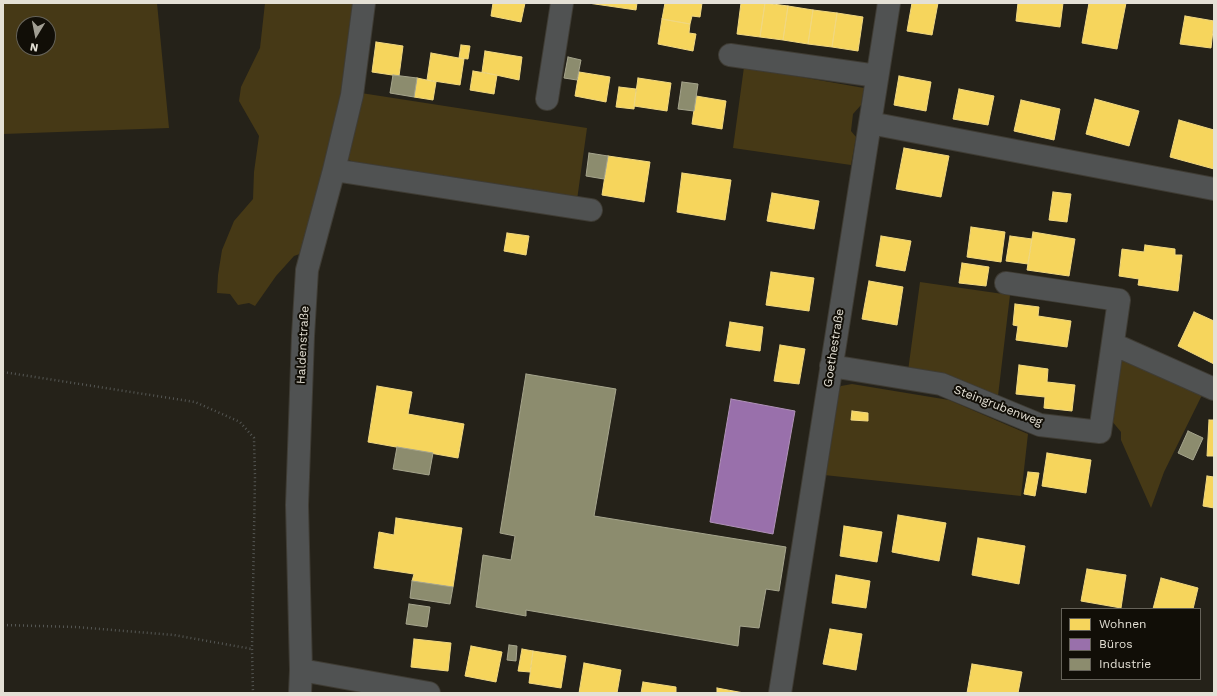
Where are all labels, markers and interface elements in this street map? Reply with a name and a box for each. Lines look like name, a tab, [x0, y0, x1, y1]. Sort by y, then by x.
north arrow	[16, 16, 56, 56]
text: N	[29, 40, 39, 54]
street label: Haldenstraße	[294, 306, 312, 384]
street label: Goethestraße	[821, 308, 847, 388]
street label: Steingrubenweg	[952, 382, 1044, 430]
legend	[1061, 608, 1201, 680]
text: Wohnen	[1099, 617, 1147, 631]
text: Büros	[1099, 637, 1132, 651]
text: Industrie	[1099, 657, 1151, 671]

